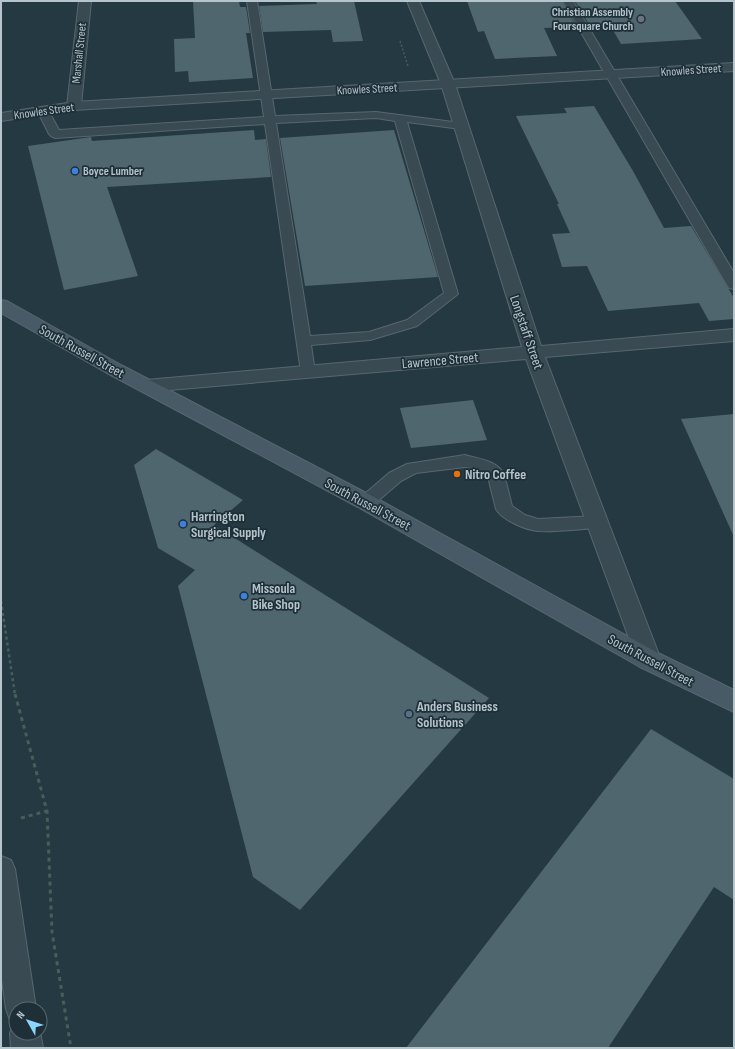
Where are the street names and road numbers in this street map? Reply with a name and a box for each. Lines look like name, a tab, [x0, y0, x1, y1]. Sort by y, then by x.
street label: Marshall Street	[69, 22, 90, 84]
street label: Knowles Street	[660, 61, 722, 80]
street label: Knowles Street	[336, 80, 398, 99]
street label: Knowles Street	[13, 100, 76, 123]
street label: Longstaff Street	[506, 293, 547, 371]
street label: South Russell Street	[36, 321, 127, 382]
street label: Lawrence Street	[401, 349, 479, 372]
street label: South Russell Street	[322, 475, 414, 534]
street label: South Russell Street	[605, 631, 697, 690]

